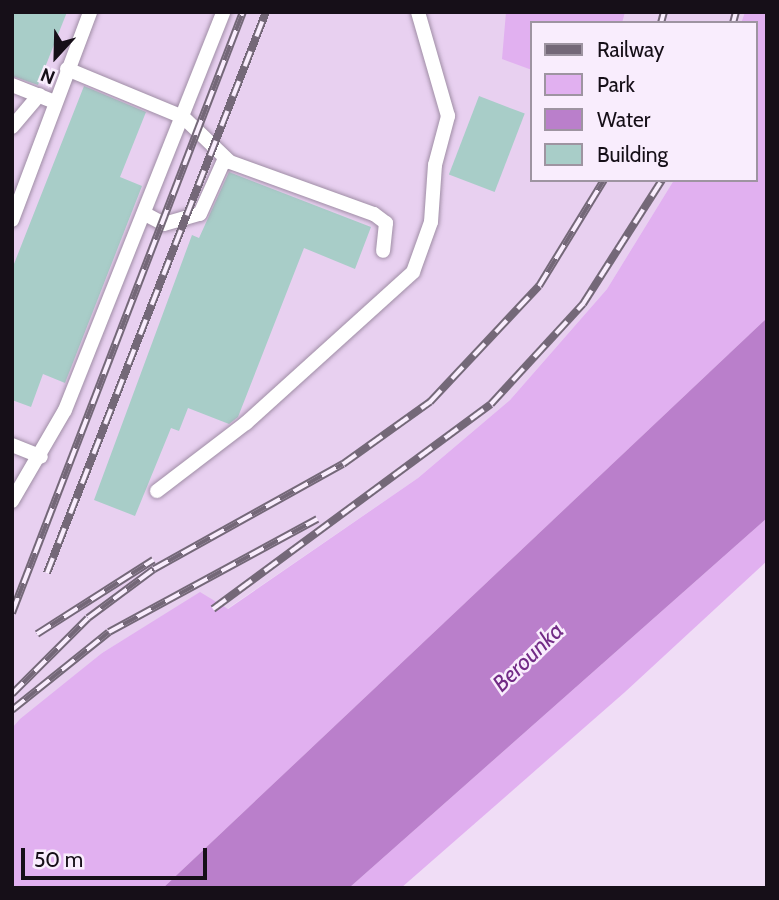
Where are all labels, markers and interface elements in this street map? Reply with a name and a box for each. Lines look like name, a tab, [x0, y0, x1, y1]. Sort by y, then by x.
north arrow	[21, 21, 91, 91]
legend	[530, 21, 758, 182]
text: Railway	[597, 37, 664, 62]
text: N	[37, 63, 58, 89]
text: Park	[597, 72, 635, 97]
text: Water	[597, 107, 650, 132]
text: Building	[597, 142, 668, 167]
water label: Berounka	[487, 617, 569, 697]
scale bar	[24, 834, 210, 878]
text: 50 m	[34, 847, 83, 872]

